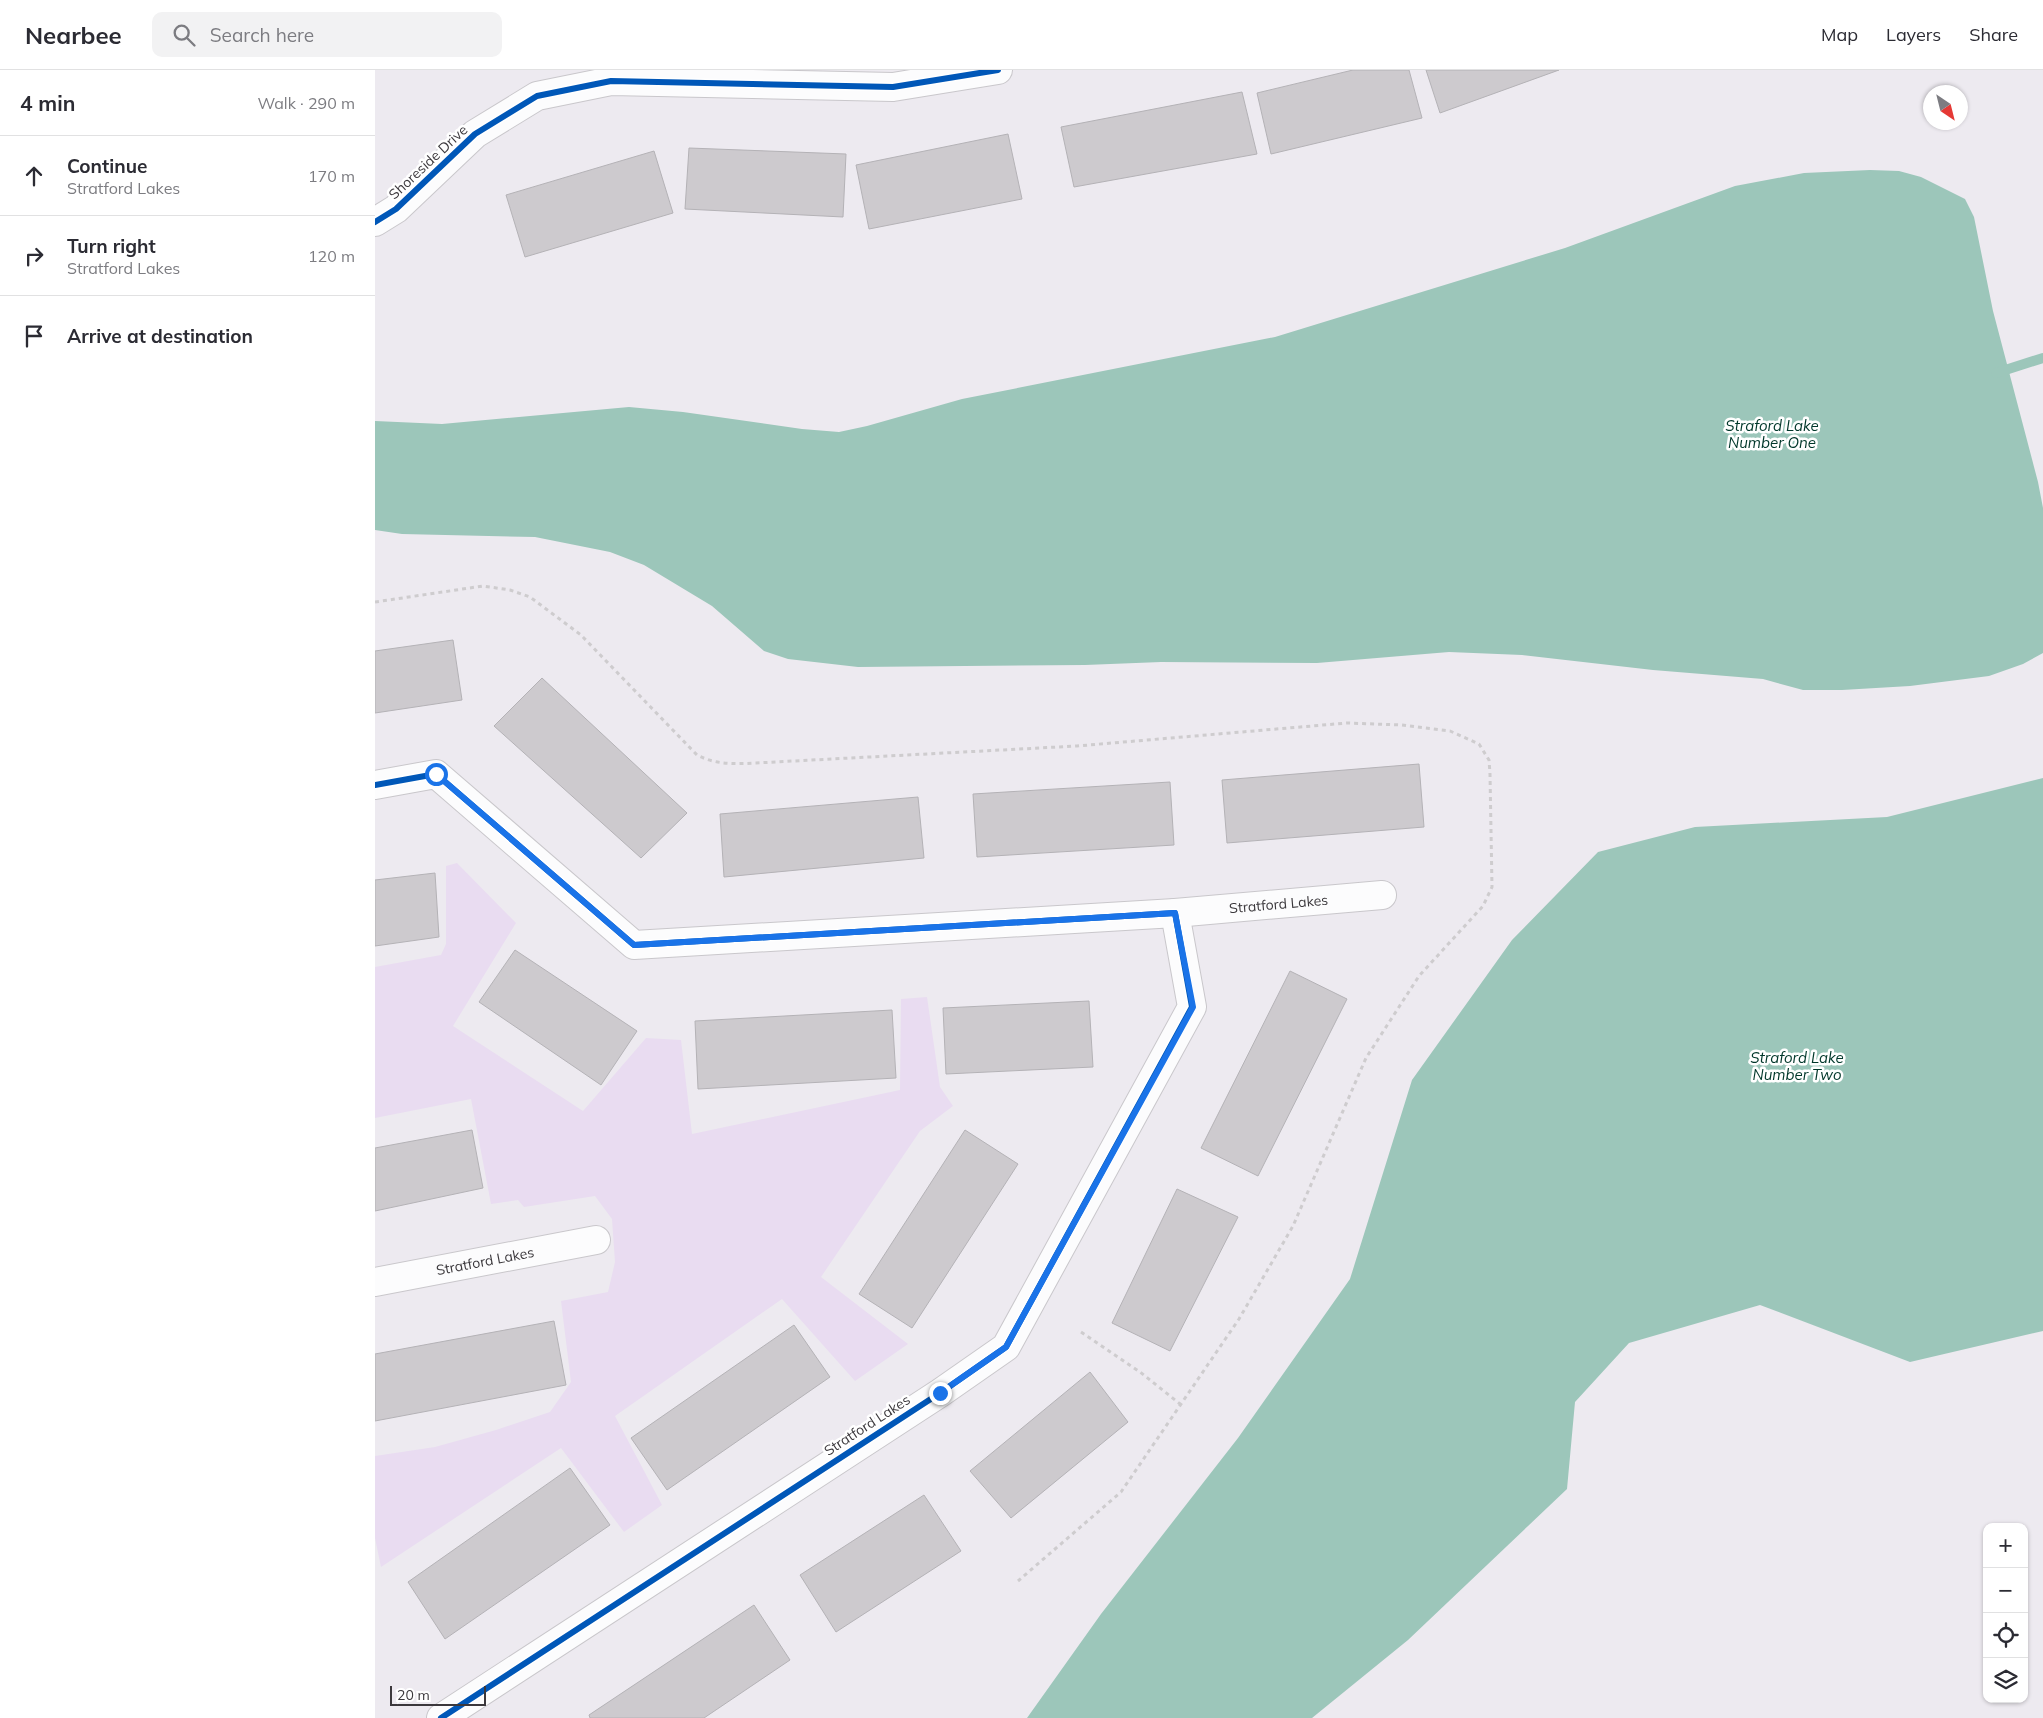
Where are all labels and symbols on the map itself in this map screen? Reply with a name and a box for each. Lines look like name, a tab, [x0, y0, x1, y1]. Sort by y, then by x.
north arrow	[1923, 85, 1968, 130]
street label: Shoreside Drive	[385, 121, 471, 203]
water label: Straford Lake Number One	[1725, 416, 1819, 452]
route start	[425, 763, 448, 786]
street label: Stratford Lakes	[1228, 891, 1329, 917]
water label: Straford Lake Number Two	[1750, 1048, 1844, 1084]
street label: Stratford Lakes	[435, 1243, 536, 1279]
route end	[929, 1382, 952, 1405]
street label: Stratford Lakes	[821, 1390, 914, 1460]
scale bar	[390, 1683, 486, 1706]

